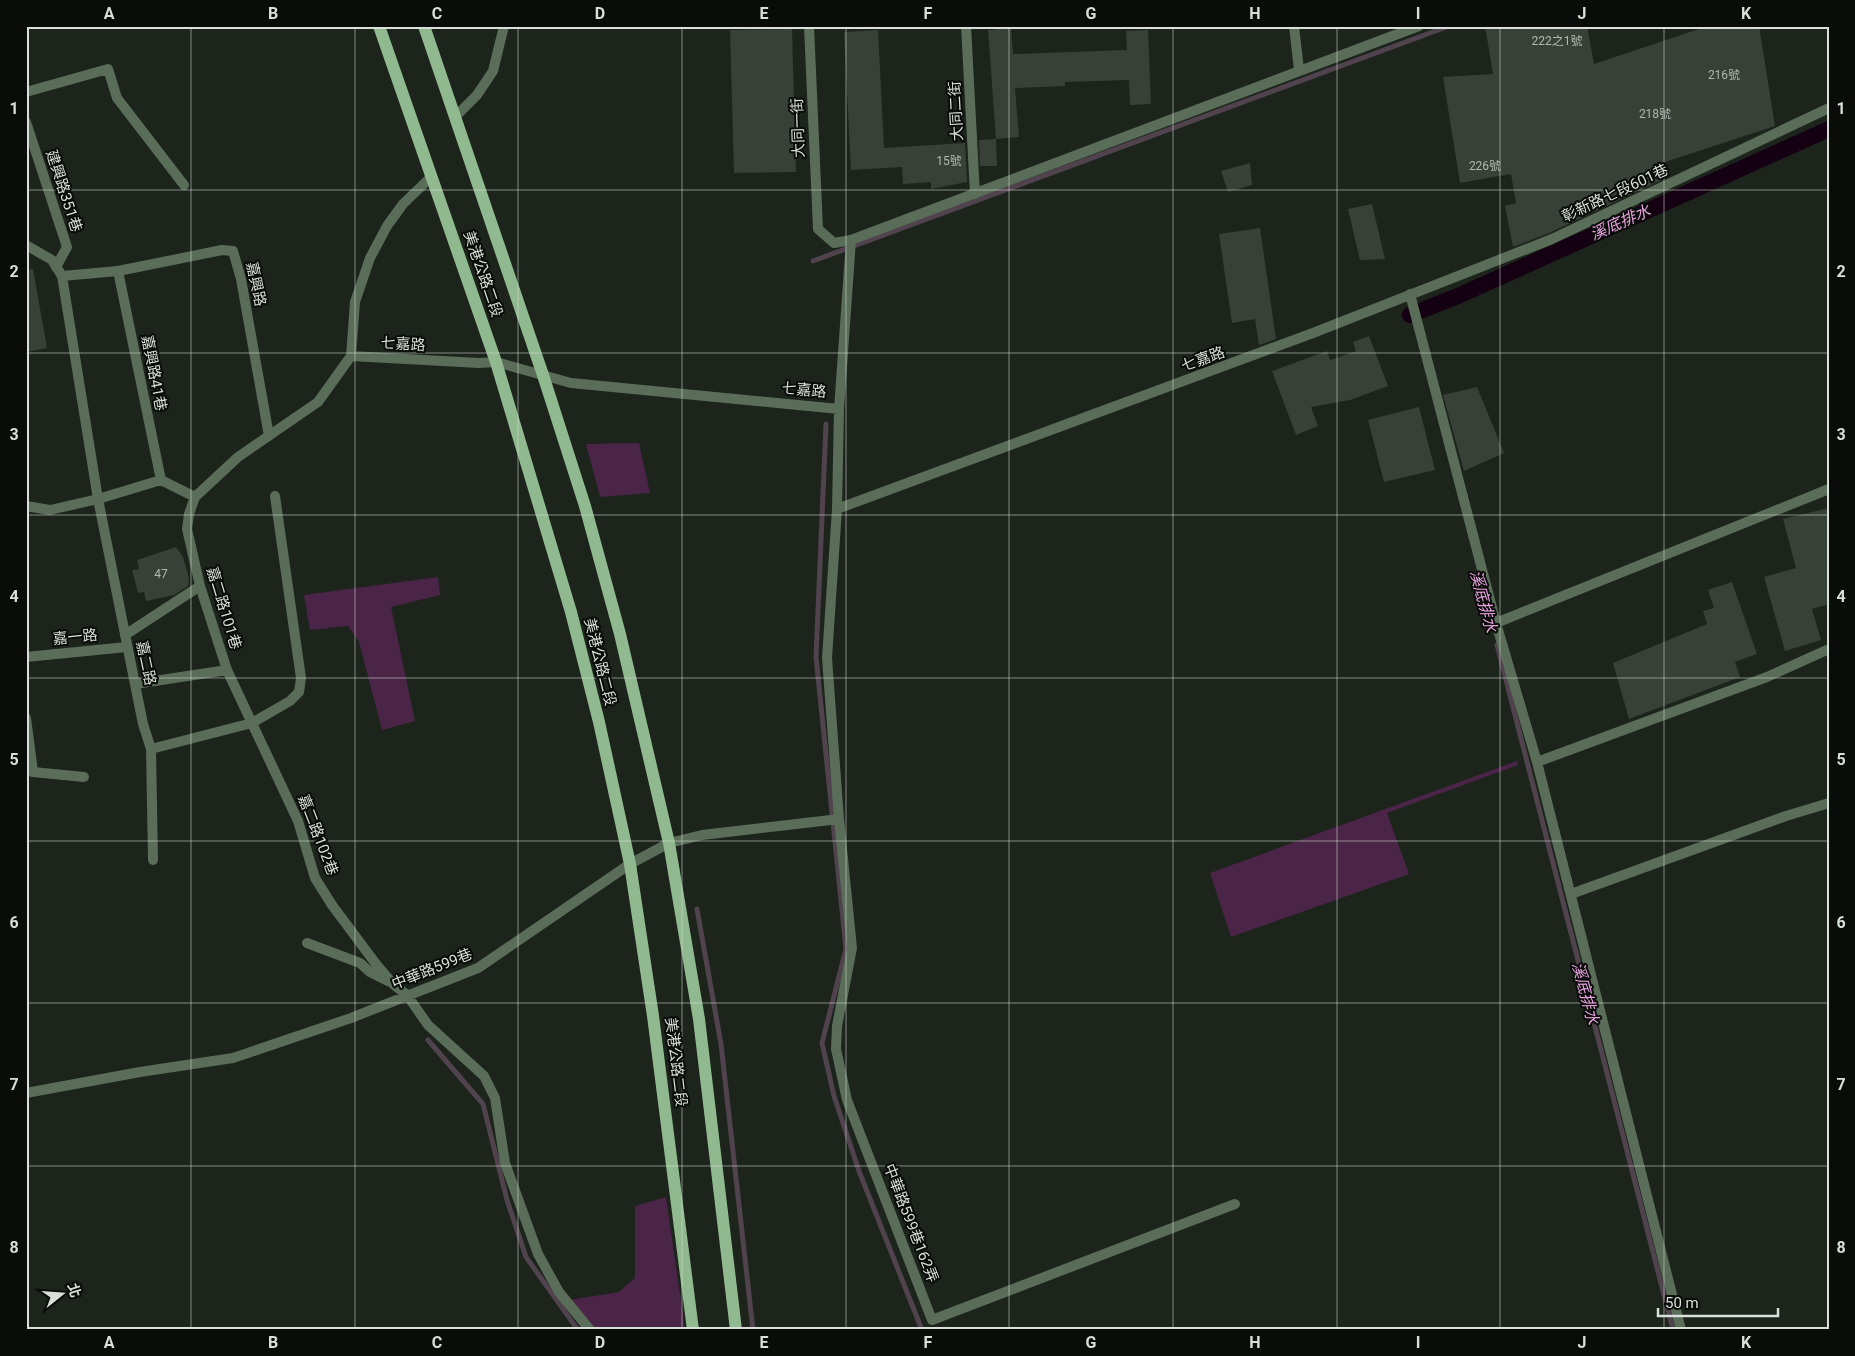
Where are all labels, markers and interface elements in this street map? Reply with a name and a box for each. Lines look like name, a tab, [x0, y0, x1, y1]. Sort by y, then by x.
text: A	[104, 4, 115, 23]
text: B	[268, 4, 278, 23]
text: C	[432, 4, 442, 23]
text: D	[595, 4, 605, 23]
text: E	[760, 4, 769, 23]
text: F	[924, 4, 933, 23]
text: G	[1086, 4, 1097, 23]
text: H	[1249, 4, 1261, 23]
text: I	[1416, 4, 1420, 23]
text: J	[1578, 4, 1586, 23]
text: K	[1741, 4, 1752, 23]
house number: 222之1號	[1532, 34, 1582, 48]
house number: 216號	[1708, 68, 1740, 82]
street label: 大同二街	[945, 81, 967, 141]
street label: 大同一街	[788, 98, 808, 158]
text: 1	[9, 99, 19, 118]
text: 1	[1836, 99, 1846, 118]
house number: 218號	[1639, 107, 1671, 121]
street label: 建興路351巷	[42, 148, 86, 234]
house number: 15號	[936, 154, 962, 168]
house number: 226號	[1469, 159, 1501, 173]
street label: 彰新路七段601巷	[1559, 160, 1671, 226]
water label: 溪底排水	[1587, 200, 1654, 244]
street label: 美港公路二段	[460, 229, 506, 319]
street label: 嘉興路	[243, 260, 269, 308]
text: 2	[9, 262, 19, 281]
text: 2	[1836, 262, 1846, 281]
street label: 嘉興路41巷	[138, 334, 170, 412]
street label: 七嘉路	[380, 334, 426, 354]
street label: 七嘉路	[1179, 343, 1227, 375]
street label: 七嘉路	[781, 379, 827, 401]
text: 3	[9, 425, 19, 444]
text: 3	[1836, 425, 1846, 444]
street label: 嘉二路101巷	[203, 565, 245, 651]
house number: 47	[154, 567, 168, 581]
water label: 溪底排水	[1466, 568, 1501, 635]
text: 4	[9, 587, 19, 606]
text: 4	[1836, 587, 1846, 606]
street label: 美港公路二段	[580, 616, 620, 708]
street label: 嘉一路	[52, 626, 98, 648]
street label: 嘉二路	[133, 639, 159, 687]
text: 5	[9, 750, 19, 769]
text: 5	[1836, 750, 1846, 769]
street label: 嘉二路102巷	[294, 792, 342, 878]
text: 6	[9, 913, 19, 932]
text: 6	[1836, 913, 1846, 932]
street label: 中華路599巷	[389, 945, 475, 993]
water label: 溪底排水	[1568, 960, 1603, 1027]
street label: 美港公路二段	[662, 1016, 690, 1108]
text: 7	[9, 1075, 19, 1094]
text: 7	[1836, 1075, 1846, 1094]
street label: 中華路599巷162弄	[880, 1161, 942, 1285]
text: 8	[9, 1238, 19, 1257]
text: 8	[1836, 1238, 1846, 1257]
north arrow	[38, 1268, 88, 1318]
text: 北	[65, 1281, 84, 1299]
scale bar	[1658, 1286, 1778, 1318]
text: 50 m	[1665, 1294, 1699, 1312]
text: A	[104, 1333, 115, 1352]
text: B	[268, 1333, 278, 1352]
text: C	[432, 1333, 442, 1352]
text: D	[595, 1333, 605, 1352]
text: E	[760, 1333, 769, 1352]
text: F	[924, 1333, 933, 1352]
text: G	[1086, 1333, 1097, 1352]
text: H	[1249, 1333, 1261, 1352]
text: I	[1416, 1333, 1420, 1352]
text: J	[1578, 1333, 1586, 1352]
text: K	[1741, 1333, 1752, 1352]

